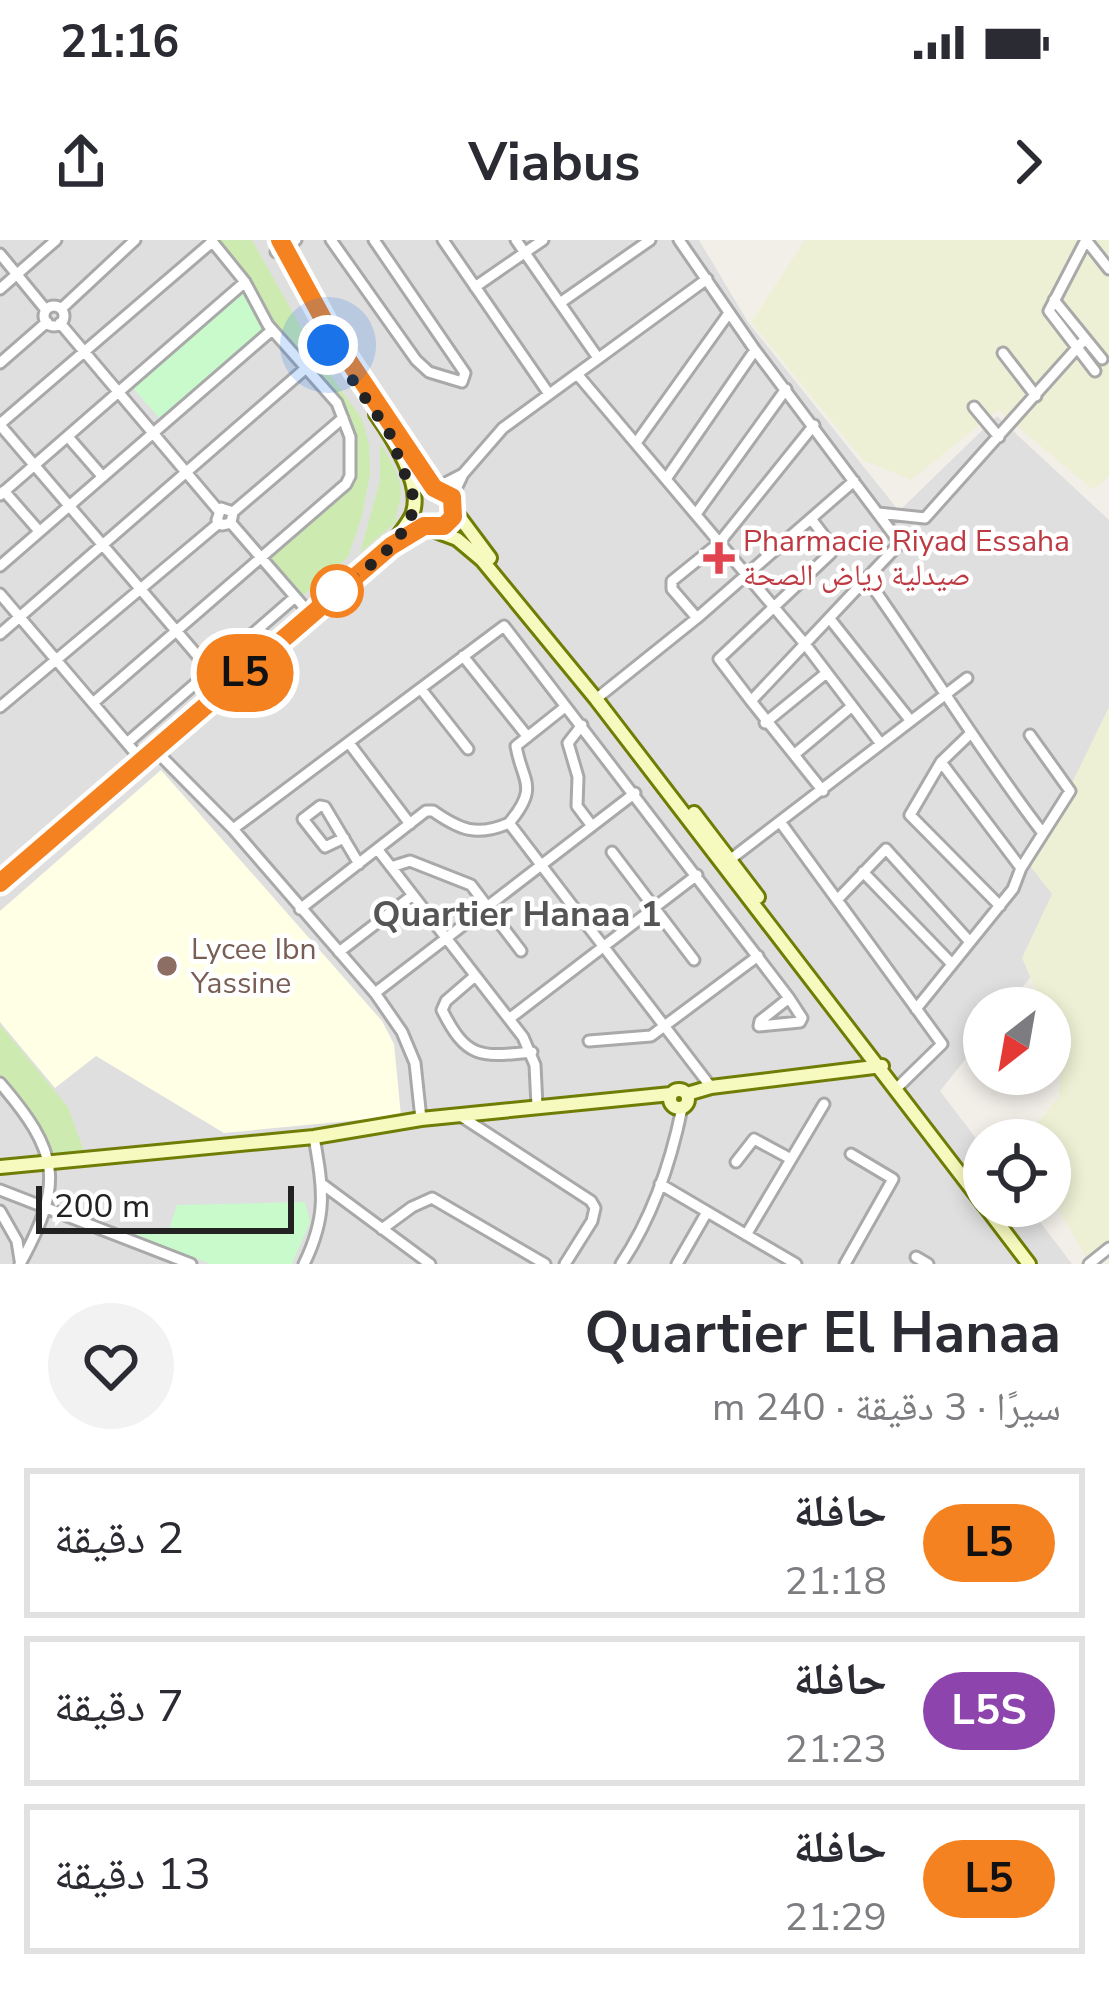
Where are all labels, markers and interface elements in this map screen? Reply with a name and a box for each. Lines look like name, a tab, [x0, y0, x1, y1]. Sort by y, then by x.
text: 21:16	[60, 12, 179, 73]
text: Viabus	[469, 125, 640, 199]
icon: share	[48, 129, 114, 195]
icon: forward	[995, 129, 1061, 195]
your location	[298, 315, 358, 375]
place label: Pharmacie Riyad Essaha صيدلية رياض الصحة	[743, 521, 1070, 596]
marker: Pharmacie Riyad Essaha صيدلية رياض الصحة	[706, 545, 732, 571]
unlabelled marker	[312, 566, 362, 616]
line badge: L5	[191, 634, 299, 712]
text: L5	[221, 644, 269, 701]
district label: Quartier Hanaa 1	[372, 890, 662, 939]
place label: Lycee Ibn Yassine	[190, 929, 317, 1004]
marker: Lycee Ibn Yassine	[154, 953, 180, 979]
north arrow	[963, 987, 1071, 1095]
map controls	[963, 987, 1071, 1227]
button: locate	[963, 1119, 1071, 1227]
scale bar	[36, 1180, 294, 1233]
text: 200 m	[54, 1184, 150, 1229]
text: Quartier El Hanaa	[585, 1294, 1061, 1372]
button: heart	[48, 1303, 174, 1429]
text: سيرًا · 3 دقيقة · 240 m	[712, 1381, 1061, 1434]
text: حافلة	[794, 1481, 887, 1542]
text: 2 دقيقة	[54, 1508, 184, 1569]
text: L5	[965, 1514, 1013, 1571]
text: 21:18	[785, 1555, 887, 1608]
text: حافلة	[794, 1649, 887, 1710]
text: 7 دقيقة	[54, 1676, 184, 1737]
text: L5S	[951, 1682, 1027, 1739]
text: 21:23	[785, 1723, 887, 1776]
text: حافلة	[794, 1817, 887, 1878]
text: 13 دقيقة	[54, 1844, 211, 1905]
text: L5	[965, 1850, 1013, 1907]
text: 21:29	[785, 1891, 887, 1944]

